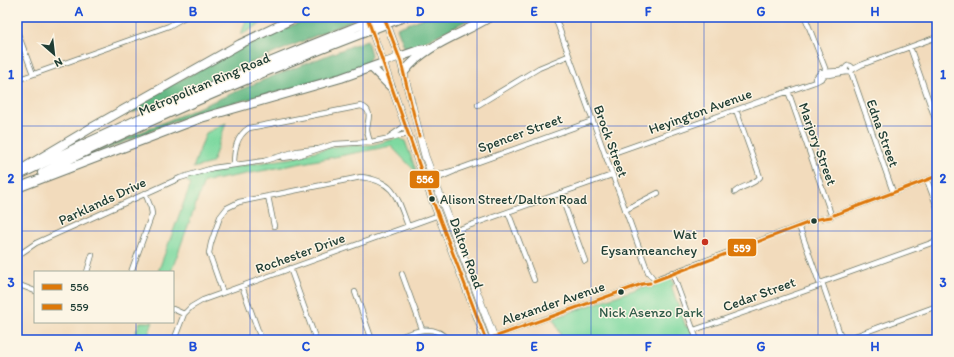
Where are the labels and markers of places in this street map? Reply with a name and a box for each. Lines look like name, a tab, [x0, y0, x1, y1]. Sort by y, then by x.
place label: Alison Street/Dalton Road	[440, 192, 587, 207]
marker: Alison Street/Dalton Road	[427, 194, 437, 204]
unlabelled marker	[809, 216, 819, 226]
place label: Wat Eysanmeanchey	[601, 226, 697, 259]
marker: Wat Eysanmeanchey	[700, 237, 710, 247]
unlabelled marker	[616, 287, 626, 297]

